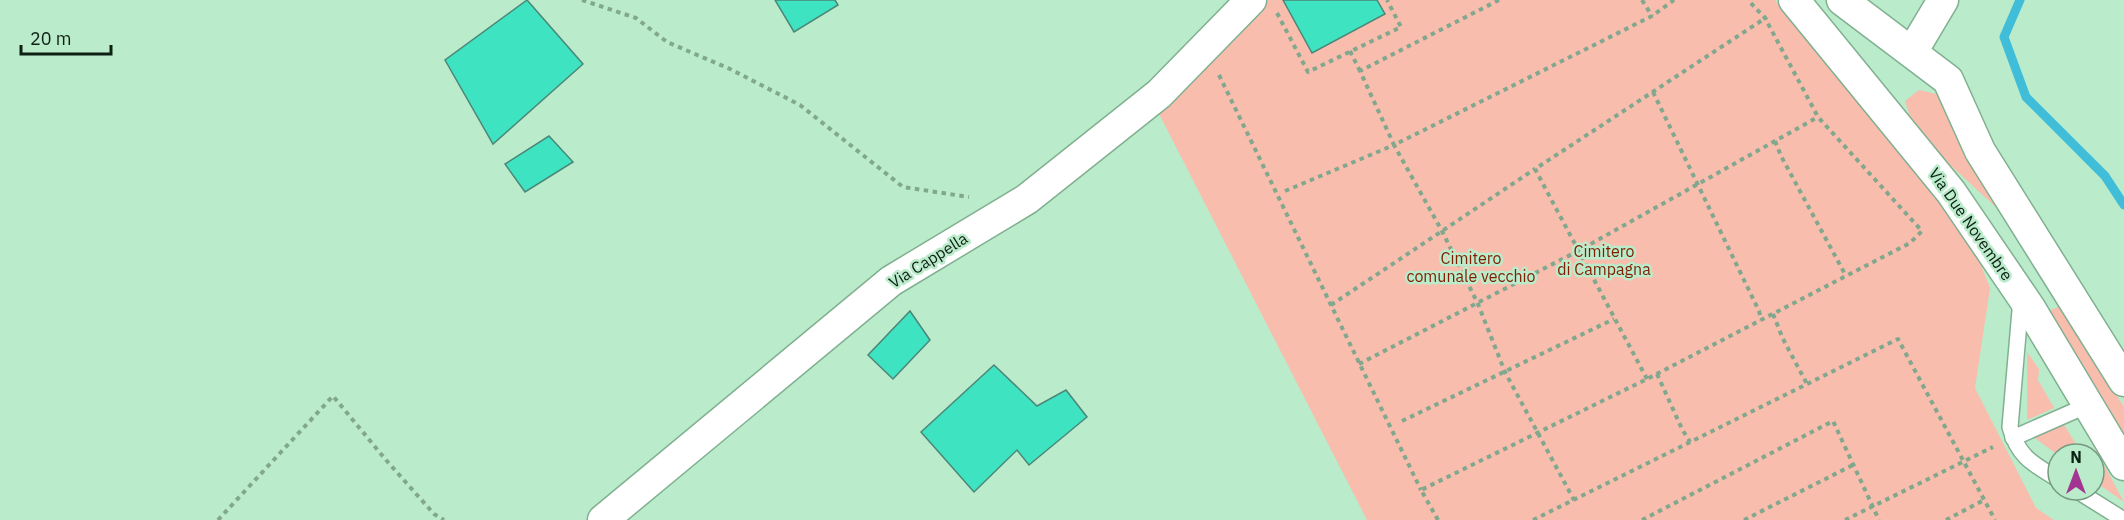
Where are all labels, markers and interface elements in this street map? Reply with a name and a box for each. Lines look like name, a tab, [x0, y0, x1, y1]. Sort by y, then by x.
scale bar	[21, 18, 111, 56]
text: 20 m	[30, 27, 72, 50]
street label: Via Due Novembre	[1925, 164, 2017, 284]
street label: Via Cappella	[885, 228, 971, 292]
park label: Cimitero di Campagna	[1557, 241, 1651, 279]
park label: Cimitero comunale vecchio	[1406, 248, 1536, 286]
north arrow	[2046, 442, 2106, 502]
text: N	[2070, 447, 2082, 467]

